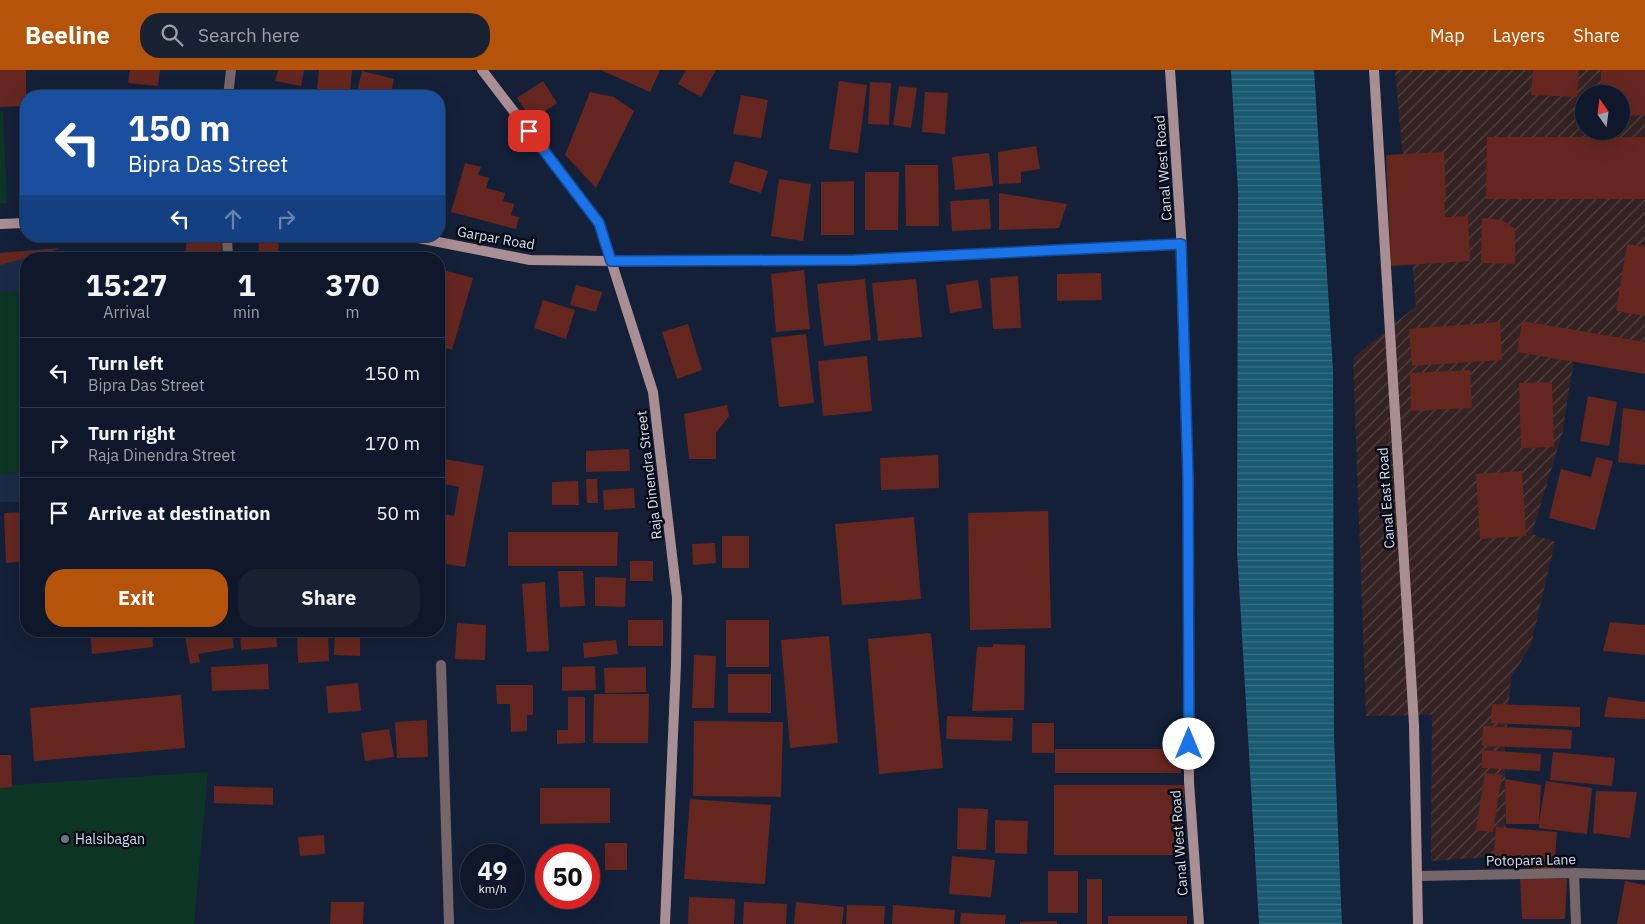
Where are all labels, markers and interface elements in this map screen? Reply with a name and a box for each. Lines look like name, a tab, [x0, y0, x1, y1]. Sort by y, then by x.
search box	[140, 13, 490, 58]
text: Beeline	[25, 19, 110, 51]
icon: search	[158, 21, 186, 49]
text: Search here	[198, 23, 300, 47]
text: Map	[1430, 24, 1465, 47]
text: Layers	[1493, 24, 1545, 47]
text: Share	[1573, 24, 1620, 47]
north arrow	[1575, 85, 1630, 140]
map controls	[1575, 85, 1630, 140]
text: 150 m	[128, 105, 231, 151]
icon: left	[45, 110, 110, 175]
pin	[508, 110, 550, 152]
street label: Canal West Road	[1150, 115, 1176, 221]
icon: arrive	[515, 117, 543, 145]
text: Bipra Das Street	[128, 149, 288, 178]
icon: left	[166, 205, 194, 233]
icon: ahead	[219, 205, 247, 233]
icon: right	[272, 205, 300, 233]
street label: Garpar Road	[456, 222, 536, 254]
text: 15:27	[86, 265, 167, 304]
text: 1	[237, 265, 255, 304]
text: 370	[325, 265, 379, 304]
text: Arrival	[103, 302, 150, 322]
text: min	[233, 302, 260, 322]
text: m	[345, 302, 359, 322]
text: Turn left	[88, 351, 164, 375]
icon: left	[45, 359, 73, 387]
text: 150 m	[365, 361, 420, 385]
text: Bipra Das Street	[88, 375, 205, 395]
street label: Raja Dinendra Street	[632, 410, 666, 540]
text: Turn right	[88, 421, 175, 445]
icon: right	[45, 429, 73, 457]
text: 170 m	[365, 431, 420, 455]
text: Raja Dinendra Street	[88, 445, 236, 465]
street label: Canal East Road	[1373, 447, 1399, 549]
icon: arrive	[45, 499, 73, 527]
text: Arrive at destination	[88, 501, 271, 525]
text: 50 m	[376, 501, 420, 525]
button: Exit	[45, 569, 228, 627]
button: Share	[238, 569, 420, 627]
position arrow	[1162, 717, 1214, 769]
street label: Canal West Road	[1166, 790, 1192, 896]
place label: Halsibagan	[75, 830, 145, 848]
marker: Halsibagan	[59, 833, 71, 845]
speed limit sign: 50	[535, 844, 600, 909]
street label: Potopara Lane	[1486, 850, 1577, 870]
text: 49	[477, 854, 508, 887]
text: km/h	[478, 881, 507, 896]

